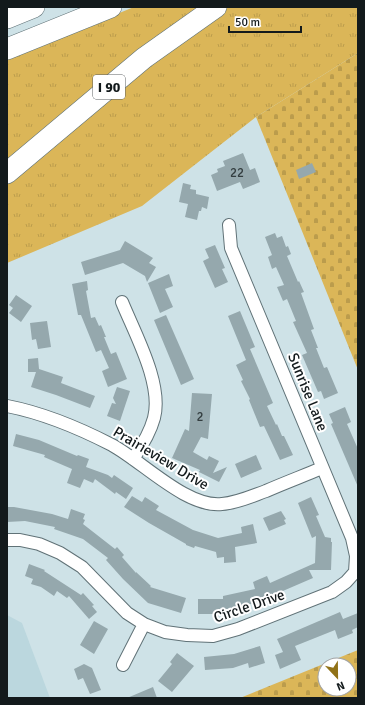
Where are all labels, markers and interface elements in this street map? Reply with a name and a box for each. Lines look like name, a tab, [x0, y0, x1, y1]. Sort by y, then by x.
scale bar	[229, 8, 301, 34]
text: 50 m	[235, 15, 260, 30]
road number: I 90	[93, 75, 125, 99]
house number: 22	[230, 165, 244, 181]
street label: Sunrise Lane	[284, 350, 332, 434]
house number: 2	[196, 409, 204, 425]
street label: Prairieview Drive	[110, 422, 212, 494]
street label: Circle Drive	[211, 585, 287, 627]
north arrow	[317, 657, 357, 697]
text: N	[335, 678, 347, 693]

